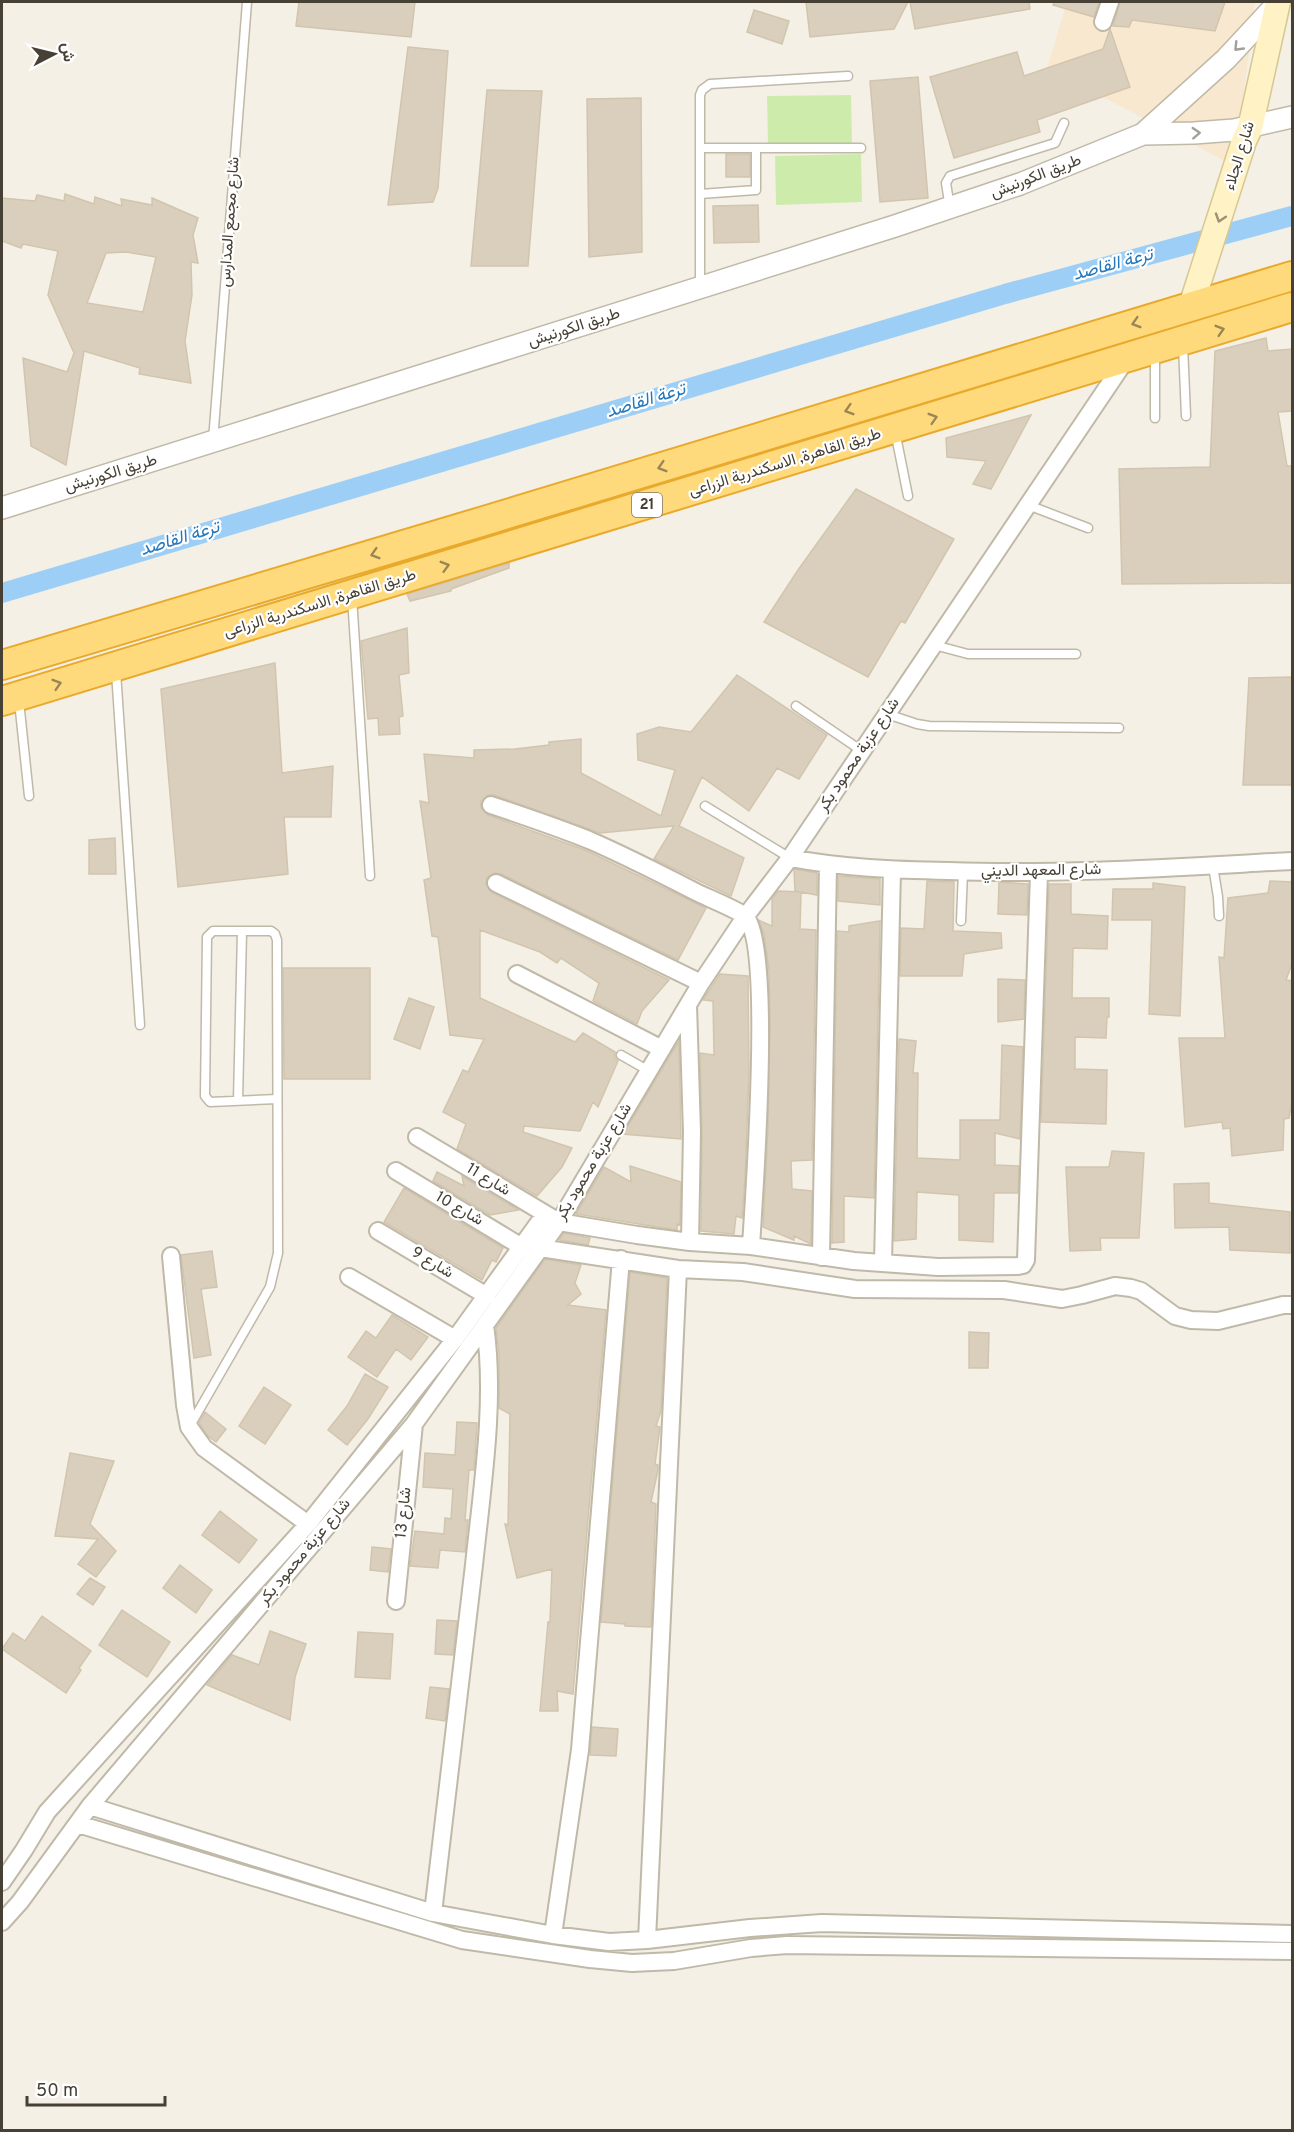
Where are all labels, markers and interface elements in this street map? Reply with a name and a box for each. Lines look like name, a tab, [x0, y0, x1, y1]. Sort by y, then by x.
north arrow	[24, 24, 84, 84]
one-way arrow	[1234, 40, 1245, 51]
text: ش	[56, 42, 78, 63]
street label: شارع الجلاء	[1220, 119, 1260, 193]
one-way arrow	[1192, 126, 1201, 139]
street label: طريق الكورنيش	[988, 150, 1084, 204]
street label: شارع مجمع المدارس	[215, 156, 245, 288]
one-way arrow	[1215, 212, 1228, 223]
water label: ترعة القاصد	[1071, 243, 1158, 287]
street label: طريق الكورنيش	[525, 304, 623, 352]
one-way arrow	[1131, 316, 1142, 328]
one-way arrow	[1214, 325, 1225, 337]
water label: ترعة القاصد	[604, 377, 691, 424]
one-way arrow	[844, 403, 855, 415]
one-way arrow	[927, 413, 938, 425]
street label: طريق القاهرة, الاسكندرية الزراعى	[686, 424, 884, 502]
street label: طريق الكورنيش	[62, 450, 160, 498]
one-way arrow	[657, 460, 668, 472]
road number: 21	[632, 493, 662, 517]
water label: ترعة القاصد	[138, 515, 225, 562]
one-way arrow	[370, 547, 381, 559]
one-way arrow	[439, 561, 450, 573]
street label: طريق القاهرة, الاسكندرية الزراعى	[221, 565, 419, 643]
one-way arrow	[51, 679, 62, 691]
street label: شارع عزبة محمود بكر	[813, 694, 904, 817]
street label: شارع المعهد الديني	[981, 860, 1101, 884]
street label: شارع عزبة محمود بكر	[551, 1100, 637, 1225]
street label: شارع 11	[462, 1159, 514, 1201]
street label: شارع 10	[431, 1187, 487, 1231]
street label: شارع 9	[407, 1243, 457, 1283]
street label: شارع 13	[391, 1486, 417, 1540]
street label: شارع عزبة محمود بكر	[254, 1495, 355, 1610]
scale bar	[27, 2069, 165, 2107]
text: 50 m	[36, 2080, 78, 2103]

